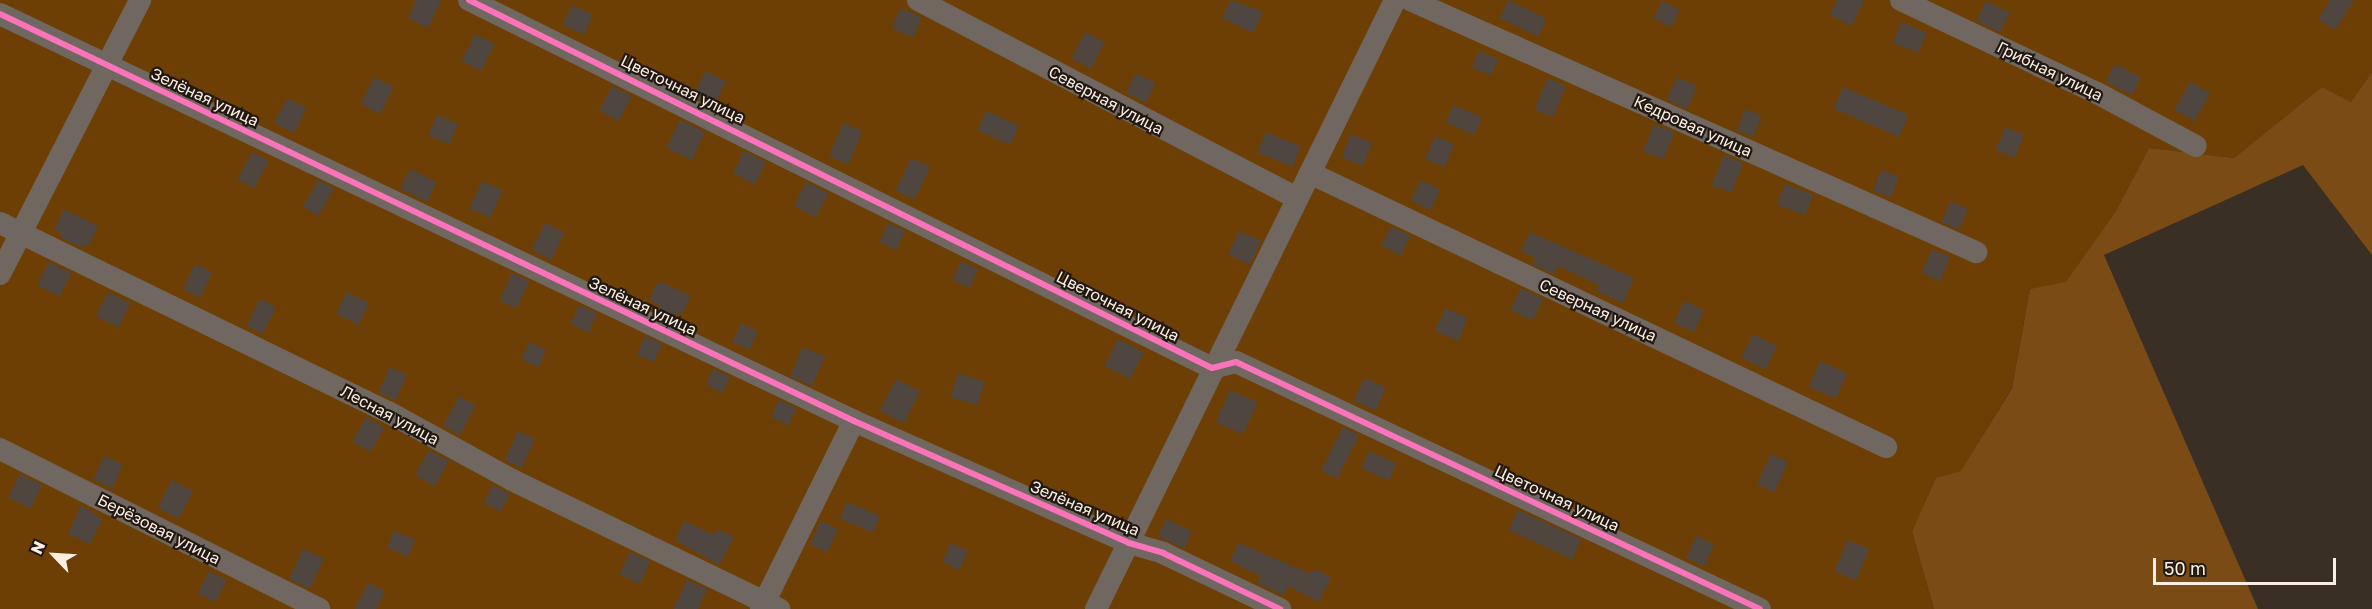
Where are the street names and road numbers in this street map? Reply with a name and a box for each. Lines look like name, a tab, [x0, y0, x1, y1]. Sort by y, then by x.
street label: Грибная улица	[1994, 37, 2106, 105]
street label: Цветочная улица	[618, 51, 748, 127]
street label: Северная улица	[1045, 62, 1167, 138]
street label: Зелёная улица	[148, 64, 262, 130]
street label: Кедровая улица	[1631, 91, 1755, 161]
street label: Цветочная улица	[1053, 267, 1183, 345]
street label: Зелёная улица	[586, 273, 700, 339]
street label: Северная улица	[1536, 274, 1660, 346]
street label: Лесная улица	[338, 381, 442, 449]
street label: Цветочная улица	[1492, 461, 1622, 535]
street label: Зелёная улица	[1027, 476, 1143, 540]
street label: Берёзовая улица	[94, 490, 224, 568]

